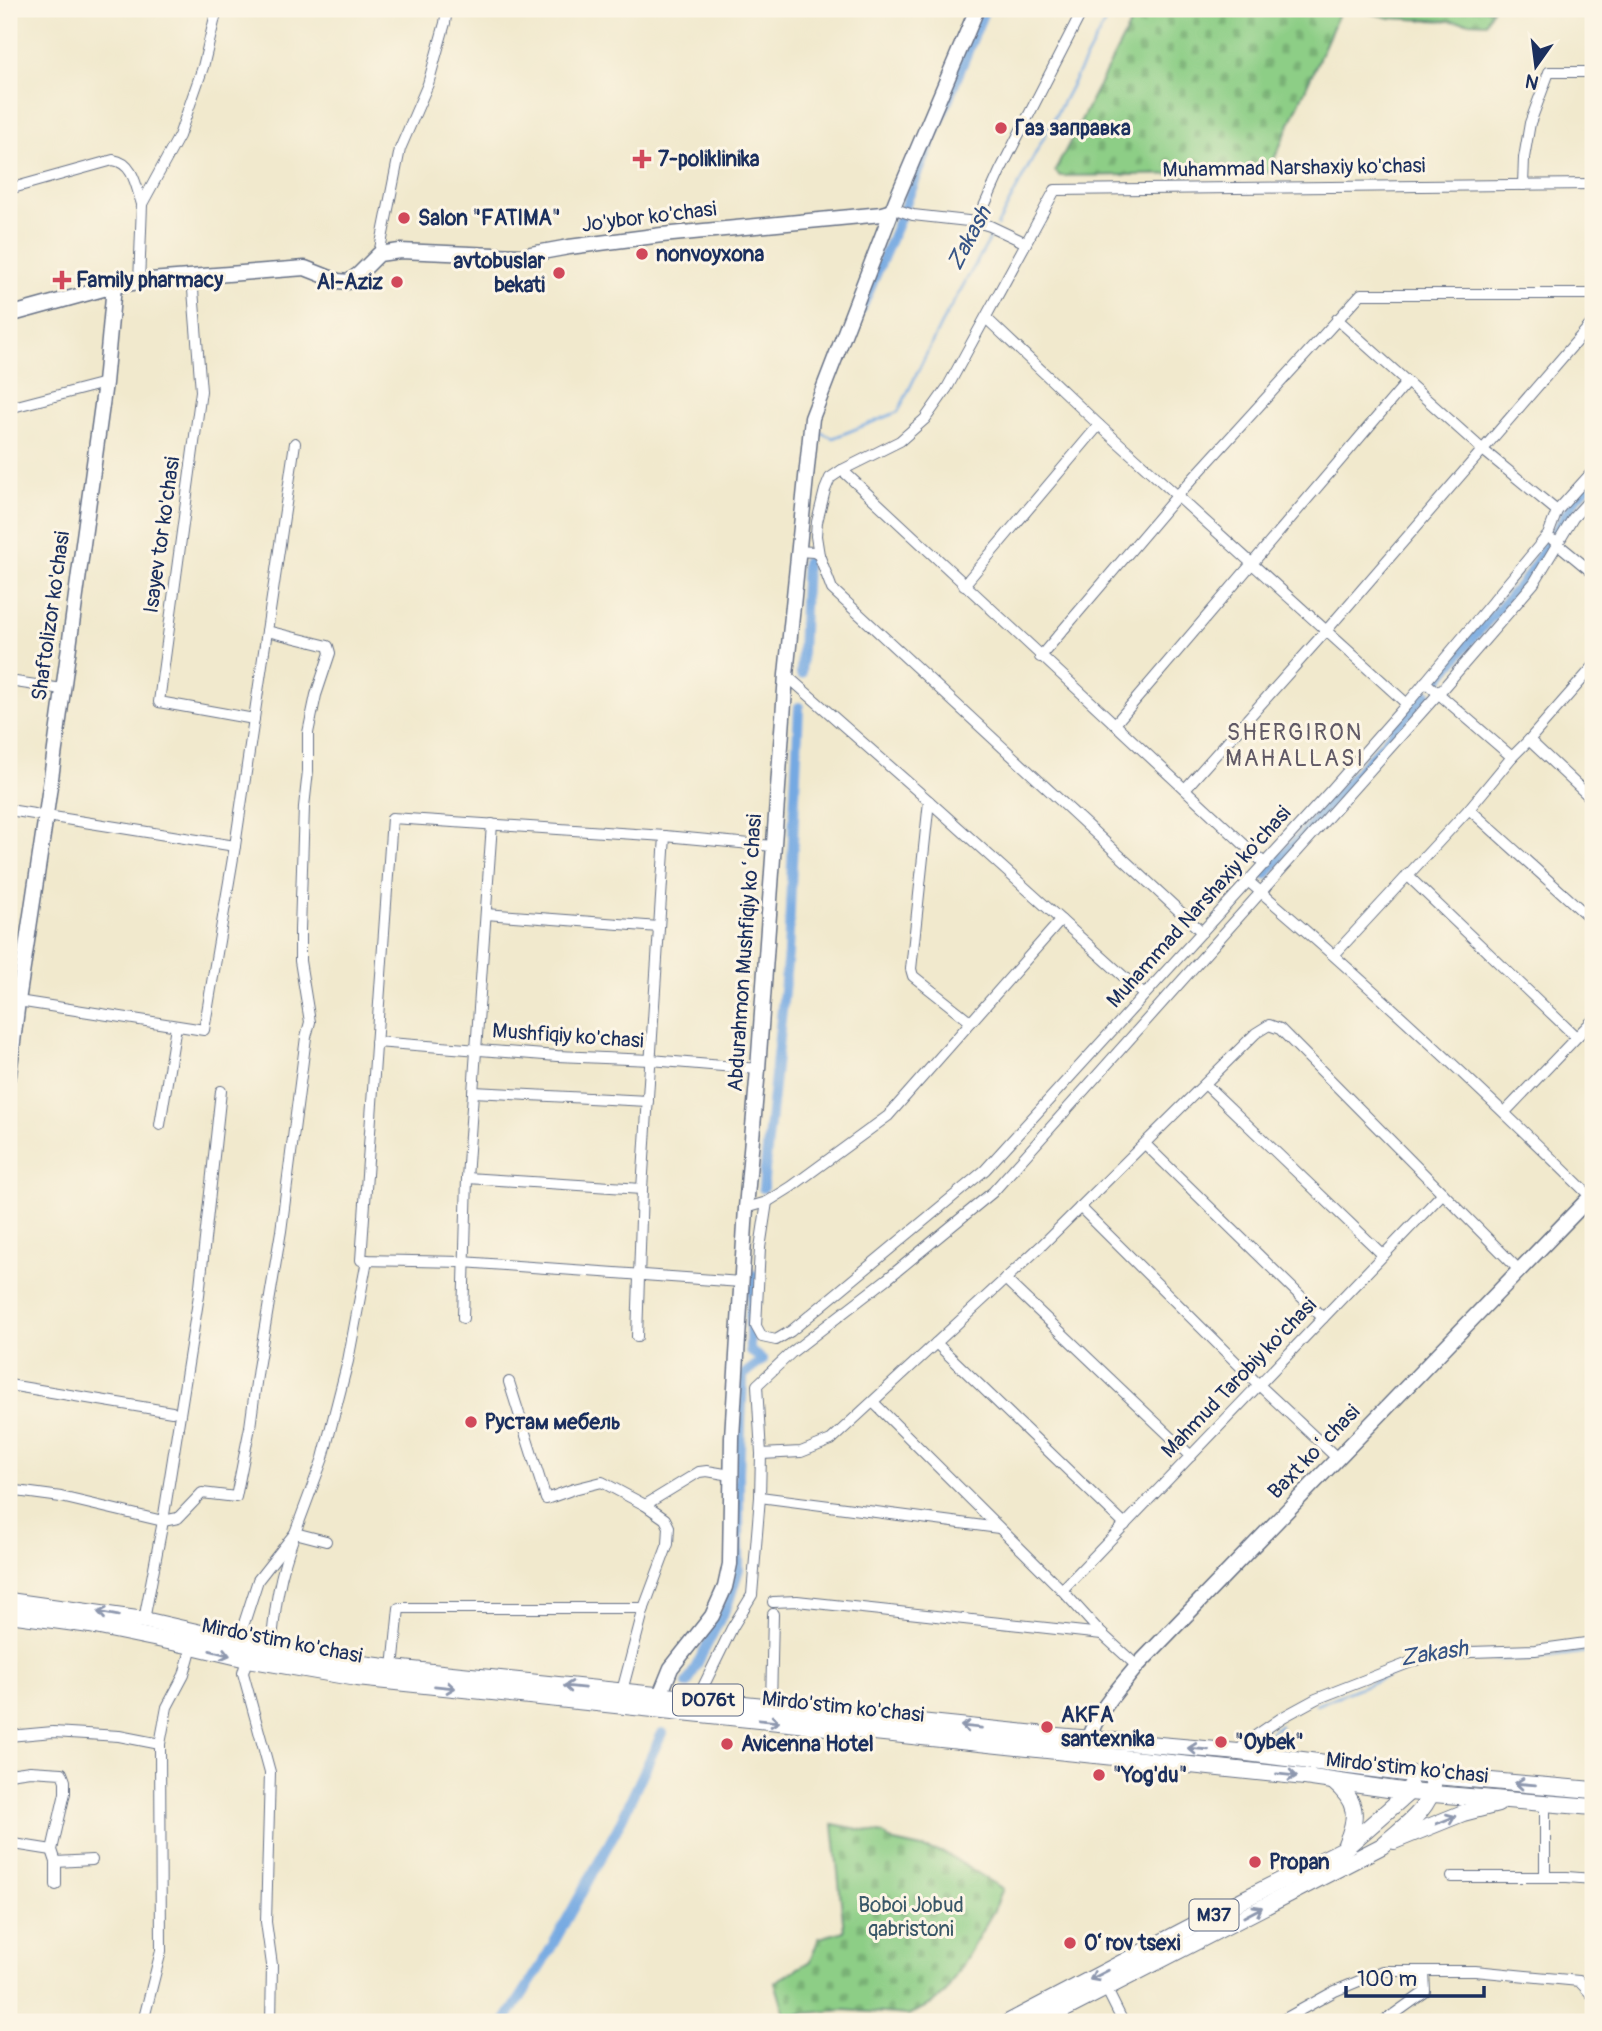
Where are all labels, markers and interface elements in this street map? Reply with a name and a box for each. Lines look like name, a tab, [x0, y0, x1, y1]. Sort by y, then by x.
north arrow	[1500, 32, 1570, 102]
text: N	[1523, 68, 1541, 95]
place label: Газ заправка	[1015, 115, 1131, 142]
marker: Газ заправка	[993, 120, 1009, 136]
place label: 7-poliklinika	[658, 146, 760, 173]
marker: 7-poliklinika	[632, 149, 652, 169]
street label: Muhammad Narshaxiy ko'chasi	[1162, 152, 1426, 184]
street label: Jo'ybor ko'chasi	[580, 195, 718, 239]
water label: Zakash	[940, 200, 998, 275]
place label: Salon "FATIMA"	[418, 205, 561, 232]
marker: Salon "FATIMA"	[396, 210, 412, 226]
place label: nonvoyxona	[656, 241, 764, 268]
marker: nonvoyxona	[634, 246, 650, 262]
place label: avtobuslar bekati	[454, 248, 545, 299]
marker: avtobuslar bekati	[551, 265, 567, 281]
place label: Family pharmacy	[76, 267, 223, 294]
place label: Al-Aziz	[316, 269, 383, 296]
marker: Family pharmacy	[54, 272, 70, 288]
marker: Al-Aziz	[389, 274, 405, 290]
street label: Isayev tor ko'chasi	[138, 455, 186, 615]
street label: Shaftolizor ko'chasi	[26, 529, 76, 702]
district label: SHERGIRON MAHALLASI	[1225, 718, 1365, 773]
street label: Muhammad Narshaxiy ko'chasi	[1101, 800, 1297, 1014]
street label: Abdurahmon Mushfiqiy koʻchasi	[722, 813, 768, 1093]
street label: Mushfiqiy ko'chasi	[491, 1017, 645, 1055]
street label: Mahmud Tarobiy ko'chasi	[1155, 1292, 1323, 1464]
street label: Baxt koʻchasi	[1262, 1399, 1366, 1505]
place label: Рустам мебель	[485, 1409, 621, 1436]
marker: Рустам мебель	[463, 1414, 479, 1430]
one-way arrow	[97, 1607, 120, 1621]
street label: Mirdo'stim ko'chasi	[199, 1612, 365, 1670]
water label: Zakash	[1398, 1633, 1471, 1673]
one-way arrow	[208, 1647, 231, 1660]
one-way arrow	[564, 1680, 586, 1693]
one-way arrow	[433, 1681, 456, 1694]
road number: D076t	[673, 1684, 743, 1716]
street label: Mirdo'stim ko'chasi	[760, 1685, 926, 1729]
place label: AKFA santexnika	[1061, 1702, 1155, 1753]
one-way arrow	[757, 1715, 780, 1728]
marker: AKFA santexnika	[1039, 1719, 1055, 1735]
one-way arrow	[961, 1720, 983, 1733]
place label: "Oybek"	[1235, 1729, 1304, 1756]
place label: Avicenna Hotel	[741, 1731, 874, 1758]
marker: "Oybek"	[1213, 1734, 1229, 1750]
marker: Avicenna Hotel	[719, 1736, 735, 1752]
one-way arrow	[1187, 1742, 1210, 1755]
street label: Mirdo'stim ko'chasi	[1324, 1746, 1490, 1790]
place label: "Yog'du"	[1113, 1762, 1187, 1789]
marker: "Yog'du"	[1091, 1767, 1107, 1783]
one-way arrow	[1276, 1769, 1298, 1782]
one-way arrow	[1514, 1777, 1537, 1790]
one-way arrow	[1434, 1813, 1456, 1826]
place label: Propan	[1269, 1849, 1330, 1876]
marker: Propan	[1247, 1854, 1263, 1870]
park label: Boboi Jobud qabristoni	[858, 1892, 964, 1943]
road number: M37	[1190, 1899, 1238, 1930]
one-way arrow	[1243, 1905, 1263, 1919]
place label: Oʻrov tsexi	[1084, 1930, 1181, 1957]
marker: Oʻrov tsexi	[1062, 1935, 1078, 1951]
scale bar	[1346, 1954, 1485, 1998]
text: 100 m	[1357, 1966, 1417, 1993]
one-way arrow	[1089, 1969, 1110, 1982]

